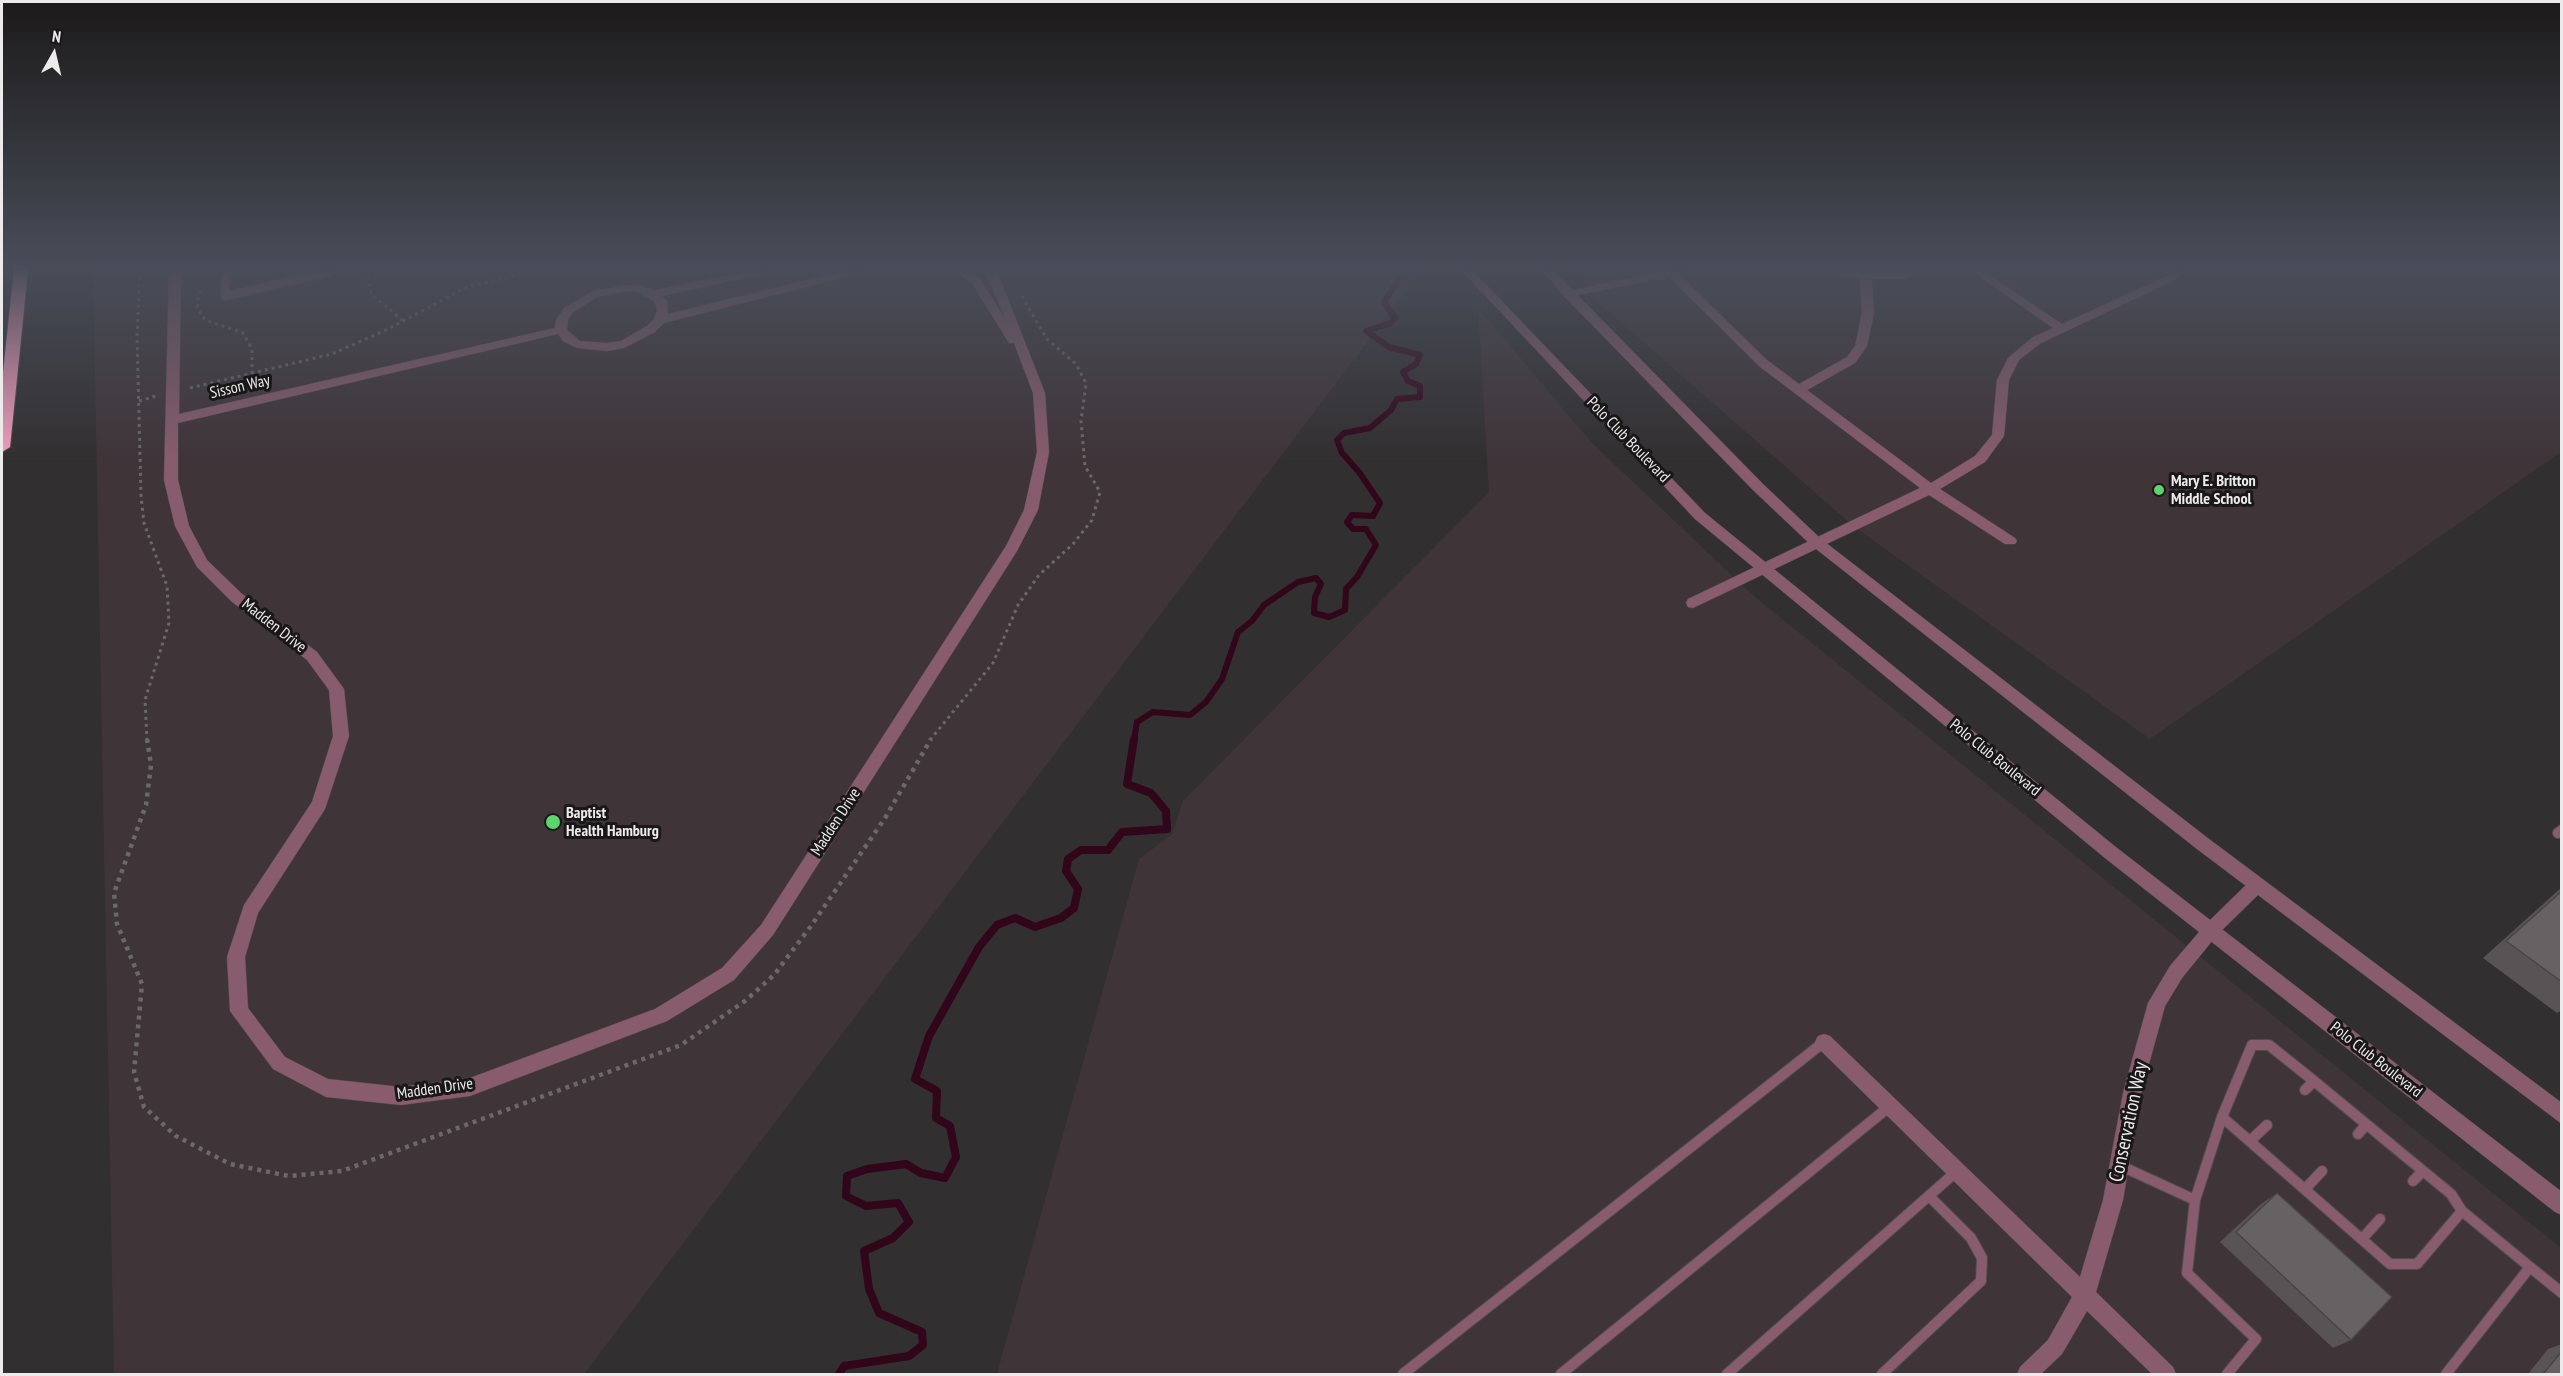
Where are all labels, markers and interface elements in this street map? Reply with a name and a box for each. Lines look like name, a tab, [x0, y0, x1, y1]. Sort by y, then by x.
north arrow	[24, 24, 84, 84]
text: N	[51, 26, 62, 47]
street label: Sisson Way	[208, 371, 272, 403]
street label: Polo Club Boulevard	[1582, 393, 1674, 487]
place label: Mary E. Britton Middle School	[2171, 471, 2256, 509]
marker: Mary E. Britton Middle School	[2152, 483, 2166, 497]
street label: Madden Drive	[238, 595, 310, 657]
street label: Polo Club Boulevard	[1946, 715, 2044, 801]
street label: Madden Drive	[807, 785, 865, 859]
place label: Baptist Health Hamburg	[566, 803, 659, 841]
marker: Baptist Health Hamburg	[544, 813, 562, 831]
street label: Polo Club Boulevard	[2326, 1018, 2426, 1102]
street label: Conservation Way	[2105, 1060, 2153, 1184]
street label: Madden Drive	[396, 1074, 474, 1104]

